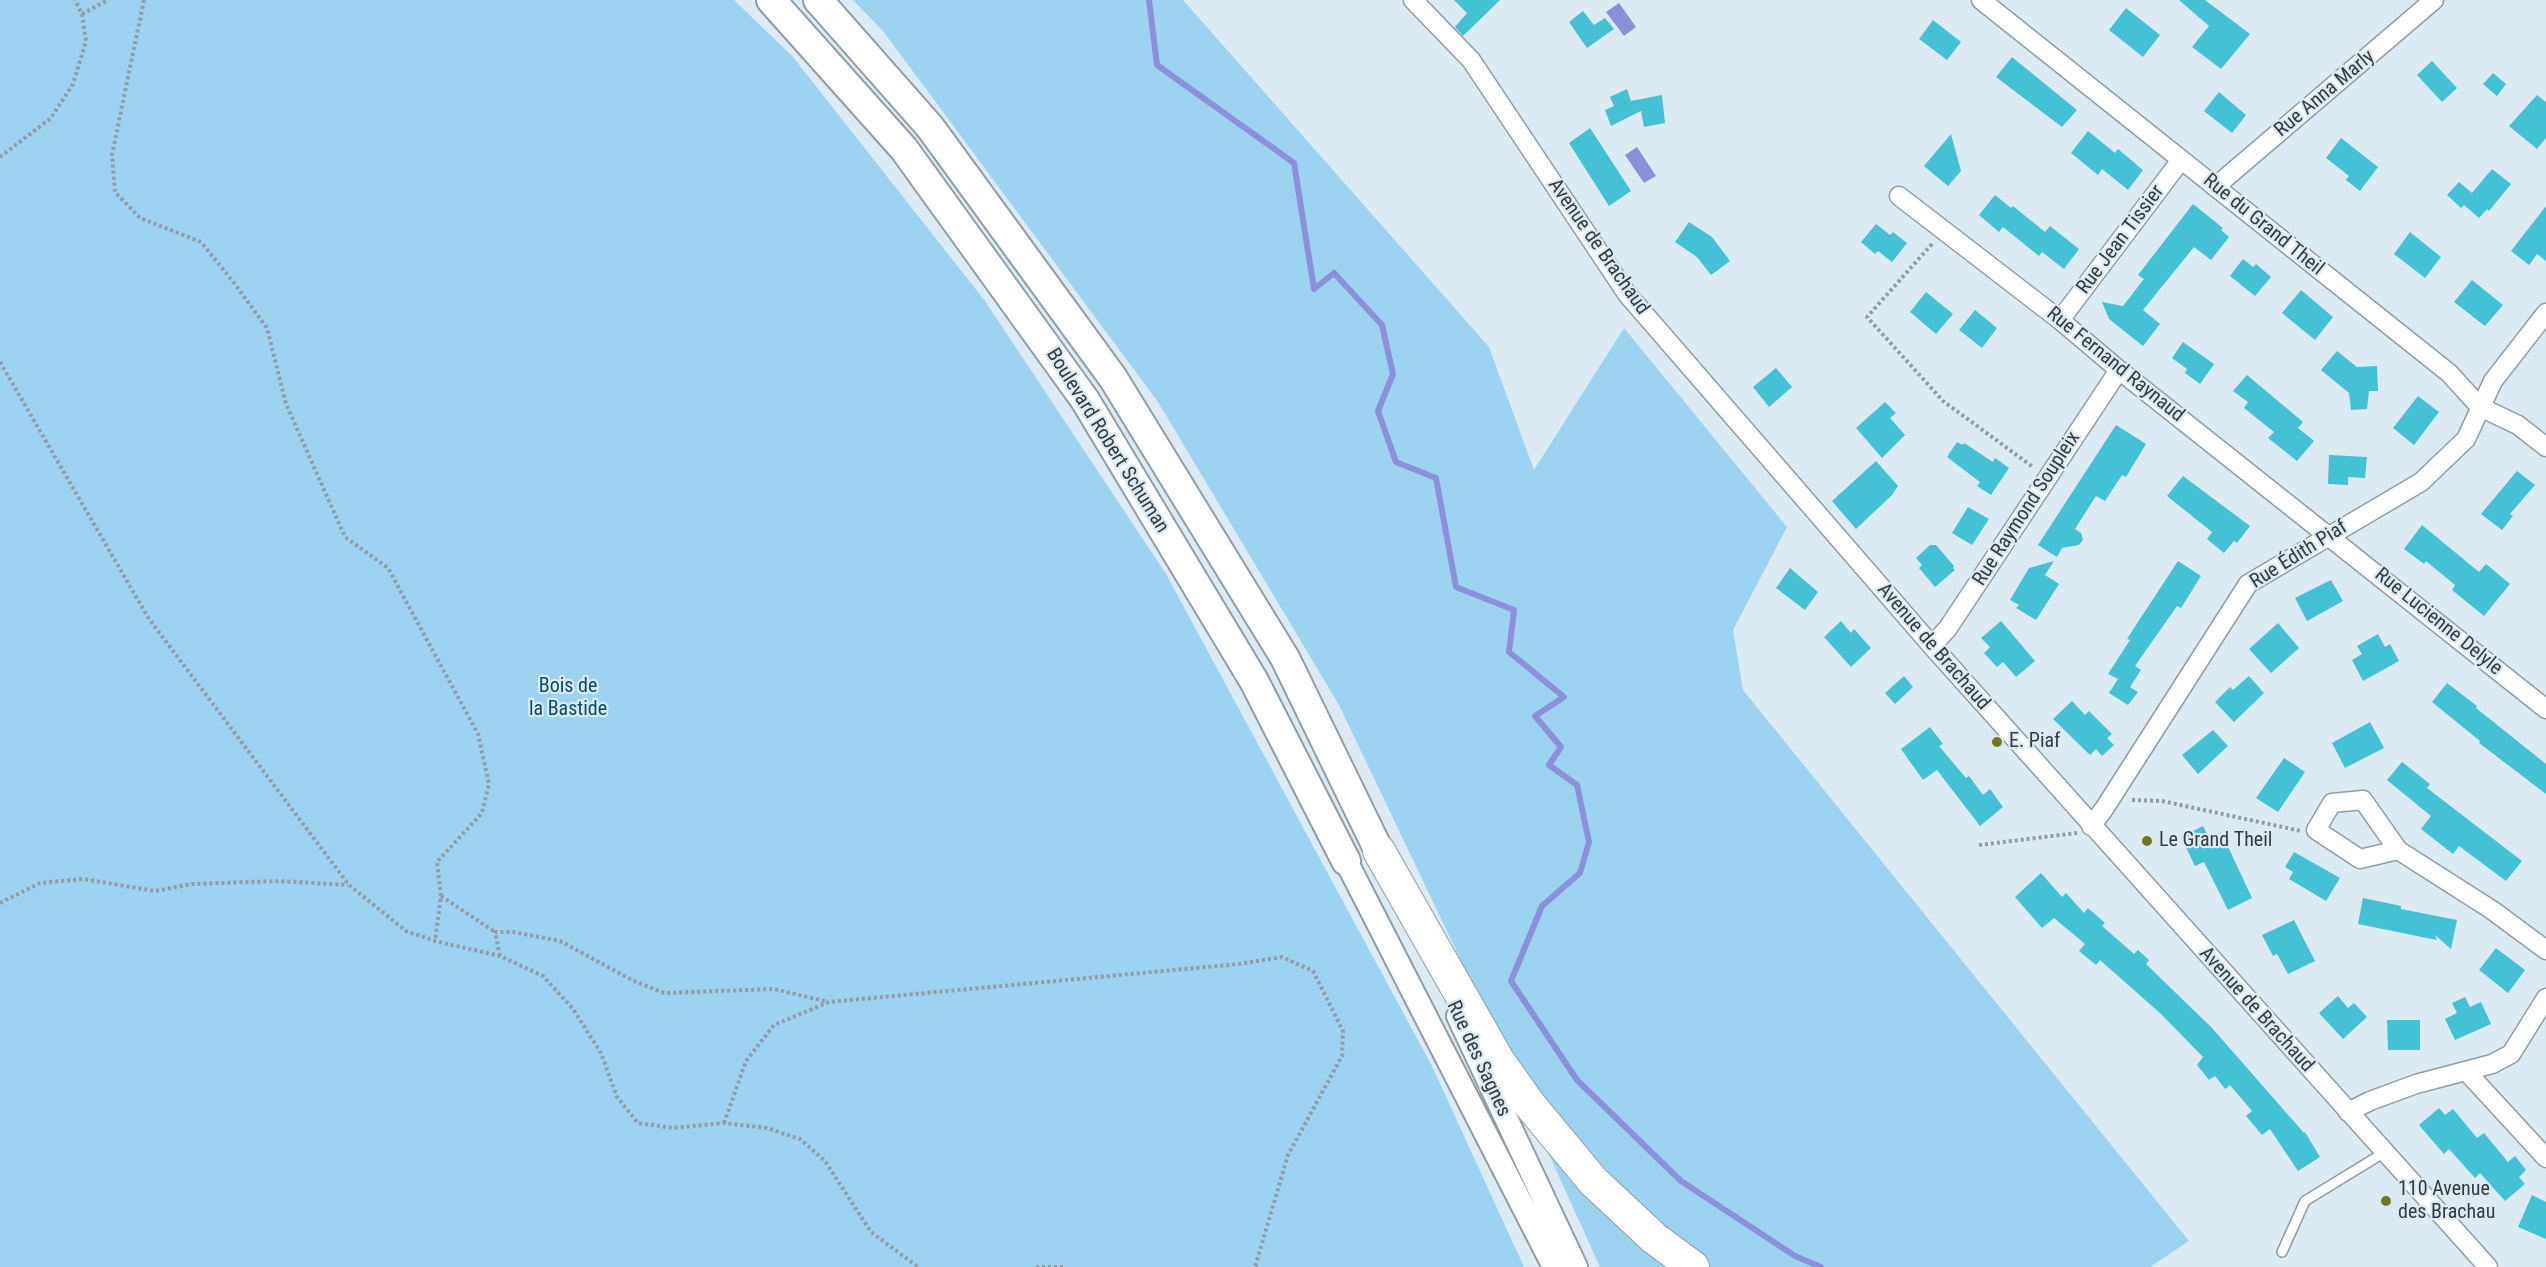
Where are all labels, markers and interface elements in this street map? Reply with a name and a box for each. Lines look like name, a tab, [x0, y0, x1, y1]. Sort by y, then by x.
street label: Rue Anna Marly	[2270, 45, 2380, 143]
street label: Rue du Grand Theil	[2198, 169, 2328, 281]
street label: Avenue de Brachaud	[1542, 174, 1654, 320]
street label: Rue Jean Tissier	[2072, 181, 2170, 299]
street label: Rue Fernand Raynaud	[2041, 302, 2189, 428]
street label: Boulevard Robert Schuman	[1040, 344, 1174, 538]
street label: Rue Raymond Soupleix	[1968, 427, 2086, 591]
street label: Rue Édith Piaf	[2246, 516, 2352, 594]
street label: Rue Lucienne Delyle	[2369, 563, 2507, 681]
street label: Avenue de Brachaud	[1871, 579, 1995, 715]
park label: Bois de la Bastide	[529, 675, 607, 722]
place label: E. Piaf	[2009, 730, 2060, 754]
marker: E. Piaf	[1990, 735, 2004, 749]
place label: Le Grand Theil	[2159, 829, 2272, 853]
marker: Le Grand Theil	[2140, 834, 2154, 848]
street label: Avenue de Brachaud	[2193, 942, 2319, 1078]
street label: Rue des Sagnes	[1441, 997, 1515, 1121]
place label: 110 Avenue des Brachau	[2398, 1178, 2495, 1225]
marker: 110 Avenue des Brachau	[2379, 1194, 2393, 1208]

